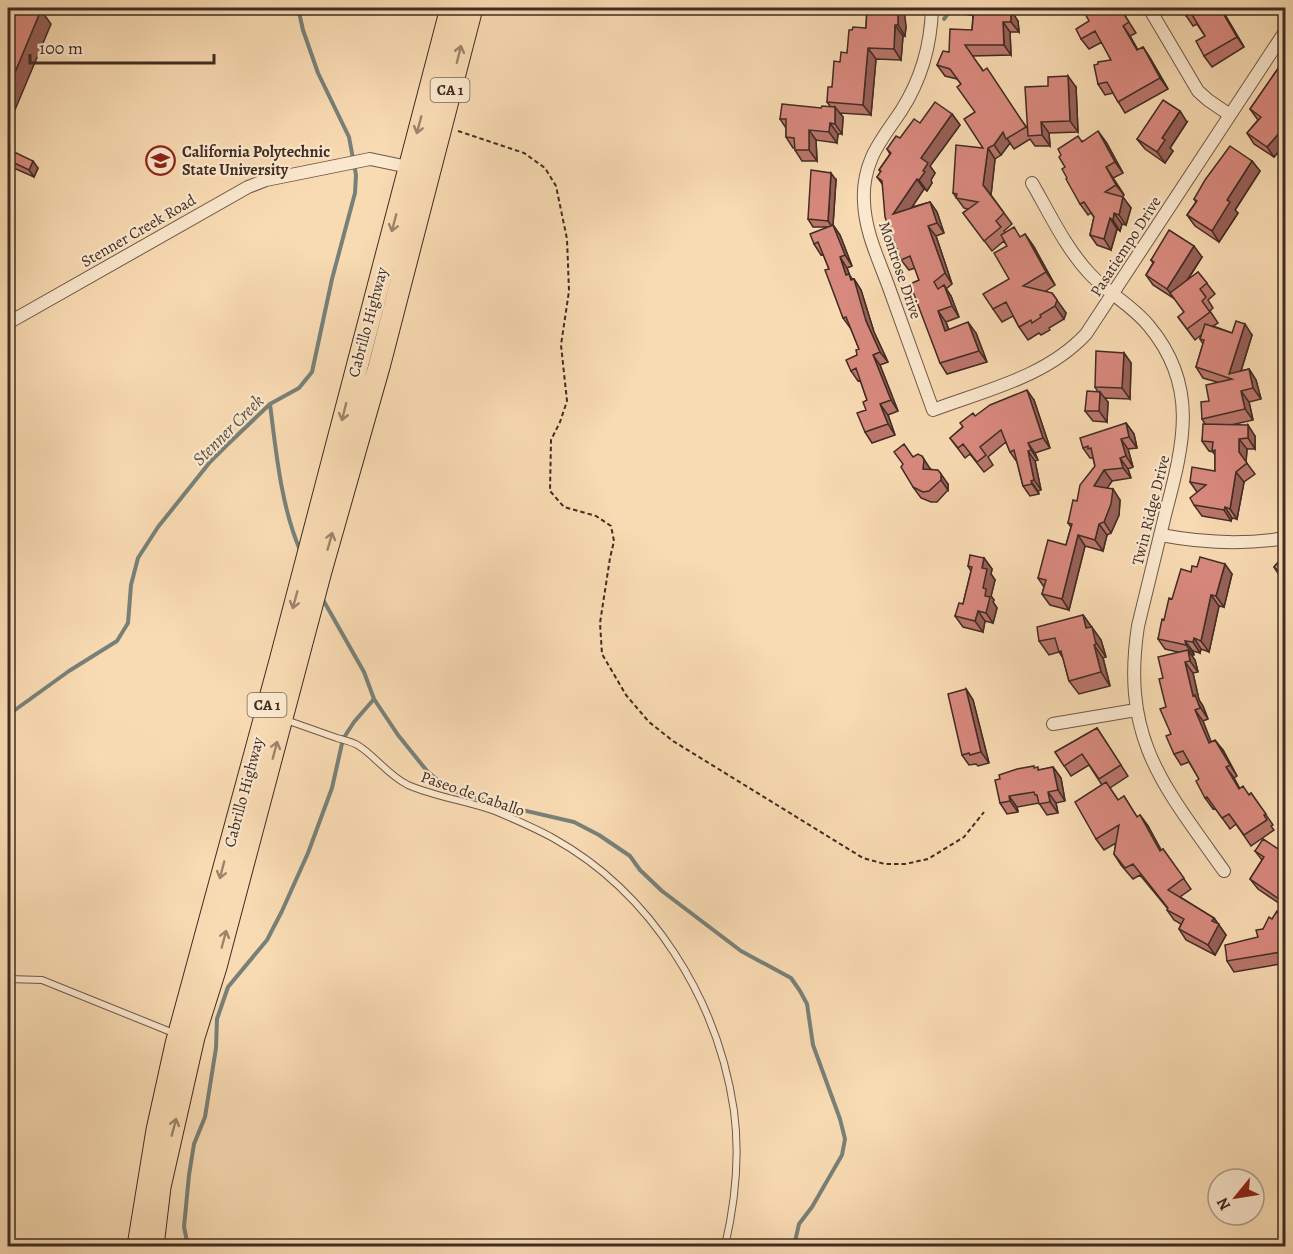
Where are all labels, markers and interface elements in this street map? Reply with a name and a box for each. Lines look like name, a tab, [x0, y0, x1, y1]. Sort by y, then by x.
scale bar	[30, 27, 214, 65]
text: 100 m	[39, 36, 83, 60]
one-way arrow	[454, 45, 466, 64]
road number: CA 1	[430, 78, 470, 102]
one-way arrow	[413, 115, 425, 134]
place label: California Polytechnic State University	[182, 141, 330, 181]
school or university icon: California Polytechnic State University	[145, 144, 177, 176]
street label: Stenner Creek Road	[77, 189, 200, 273]
street label: Pasatiempo Drive	[1085, 192, 1167, 301]
one-way arrow	[387, 213, 399, 232]
street label: Montrose Drive	[873, 219, 927, 322]
street label: Cabrillo Highway	[343, 264, 393, 380]
water label: Stenner Creek	[187, 389, 269, 471]
one-way arrow	[338, 402, 350, 421]
street label: Twin Ridge Drive	[1127, 453, 1175, 568]
one-way arrow	[324, 532, 336, 551]
one-way arrow	[289, 591, 301, 610]
road number: CA 1	[248, 693, 286, 717]
street label: Cabrillo Highway	[219, 734, 269, 850]
one-way arrow	[270, 741, 281, 760]
street label: Paseo de Caballo	[418, 766, 528, 822]
one-way arrow	[216, 860, 228, 879]
one-way arrow	[219, 930, 230, 949]
one-way arrow	[169, 1118, 180, 1137]
north arrow	[1206, 1167, 1266, 1227]
text: N	[1211, 1193, 1236, 1215]

